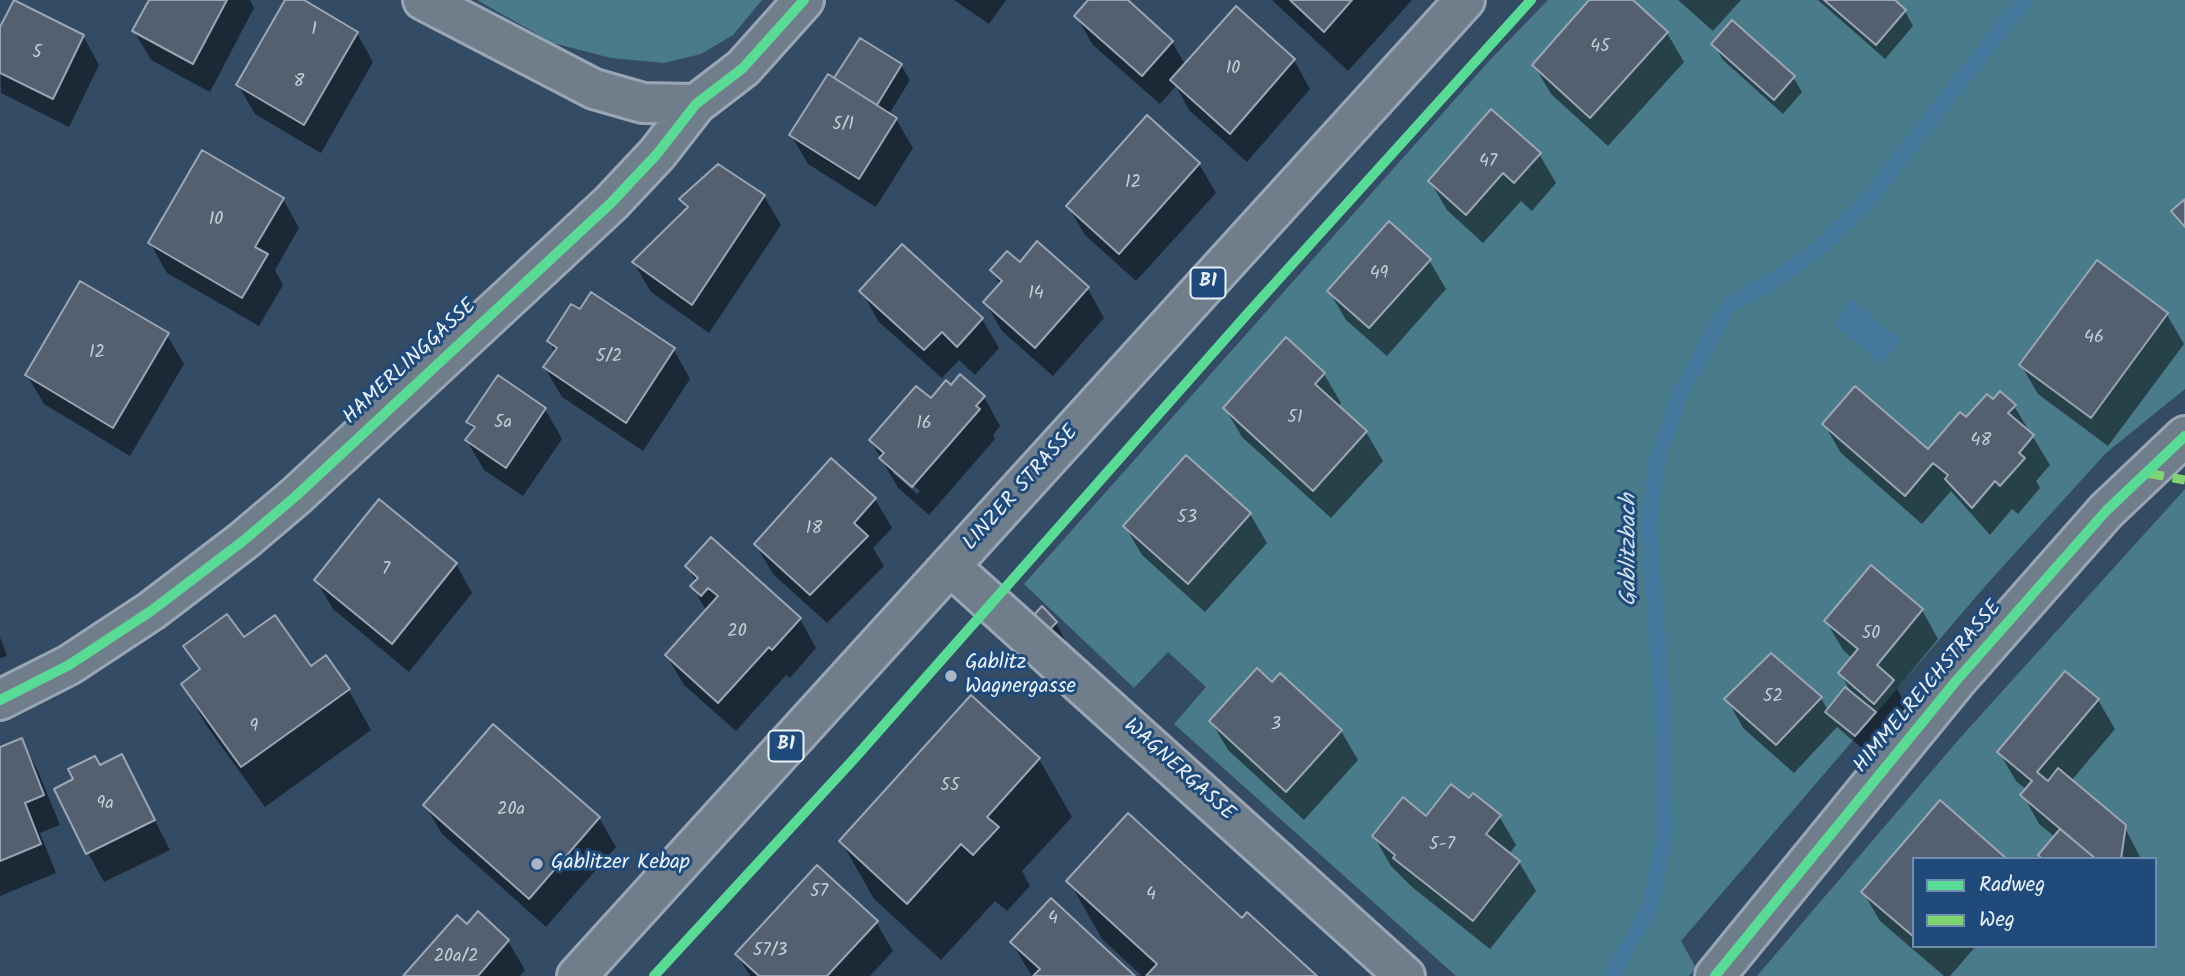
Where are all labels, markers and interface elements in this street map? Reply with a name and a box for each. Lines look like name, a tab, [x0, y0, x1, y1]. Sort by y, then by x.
house number: 1	[311, 20, 317, 42]
house number: 45	[1590, 37, 1610, 59]
house number: 5	[32, 43, 42, 65]
house number: 10	[1226, 59, 1240, 81]
house number: 8	[294, 72, 304, 94]
house number: 5/1	[832, 115, 854, 137]
house number: 47	[1479, 152, 1497, 174]
house number: 12	[1125, 173, 1141, 195]
house number: 10	[209, 210, 223, 232]
house number: 49	[1370, 264, 1388, 286]
road number: B1	[1190, 268, 1226, 298]
house number: 14	[1028, 284, 1044, 306]
street label: HAMERLINGGASSE	[339, 295, 483, 431]
house number: 46	[2084, 328, 2104, 350]
house number: 12	[89, 343, 105, 365]
house number: 5/2	[596, 347, 622, 369]
house number: 51	[1287, 408, 1303, 430]
house number: 5a	[494, 413, 512, 435]
house number: 16	[916, 414, 932, 436]
street label: LINZER STRASSE	[959, 421, 1085, 557]
house number: 48	[1971, 431, 1991, 453]
water label: Gablitzbach	[1617, 494, 1645, 606]
house number: 53	[1177, 508, 1197, 530]
house number: 18	[806, 519, 822, 541]
house number: 7	[382, 560, 390, 582]
street label: HIMMELREICHSTRASSE	[1850, 597, 2008, 779]
house number: 20	[727, 622, 747, 644]
house number: 50	[1862, 624, 1880, 646]
place label: Gablitz Wagnergasse	[965, 651, 1076, 701]
marker: Gablitz Wagnergasse	[943, 668, 959, 684]
house number: 52	[1763, 687, 1783, 709]
street label: WAGNERGASSE	[1117, 714, 1239, 828]
house number: 3	[1271, 715, 1281, 737]
house number: 9	[250, 717, 258, 739]
road number: B1	[768, 730, 804, 762]
house number: 55	[940, 776, 960, 798]
house number: 9a	[96, 794, 114, 816]
house number: 20a	[497, 800, 525, 822]
house number: 5-7	[1429, 835, 1455, 857]
place label: Gablitzer Kebap	[551, 851, 690, 877]
marker: Gablitzer Kebap	[529, 856, 545, 872]
legend	[1912, 857, 2157, 948]
text: Radweg	[1979, 869, 2045, 902]
house number: 57	[810, 882, 828, 904]
house number: 4	[1146, 885, 1156, 907]
text: Weg	[1979, 904, 2015, 937]
house number: 4	[1048, 909, 1058, 931]
house number: 57/3	[753, 941, 787, 963]
house number: 20a/2	[434, 947, 478, 969]

